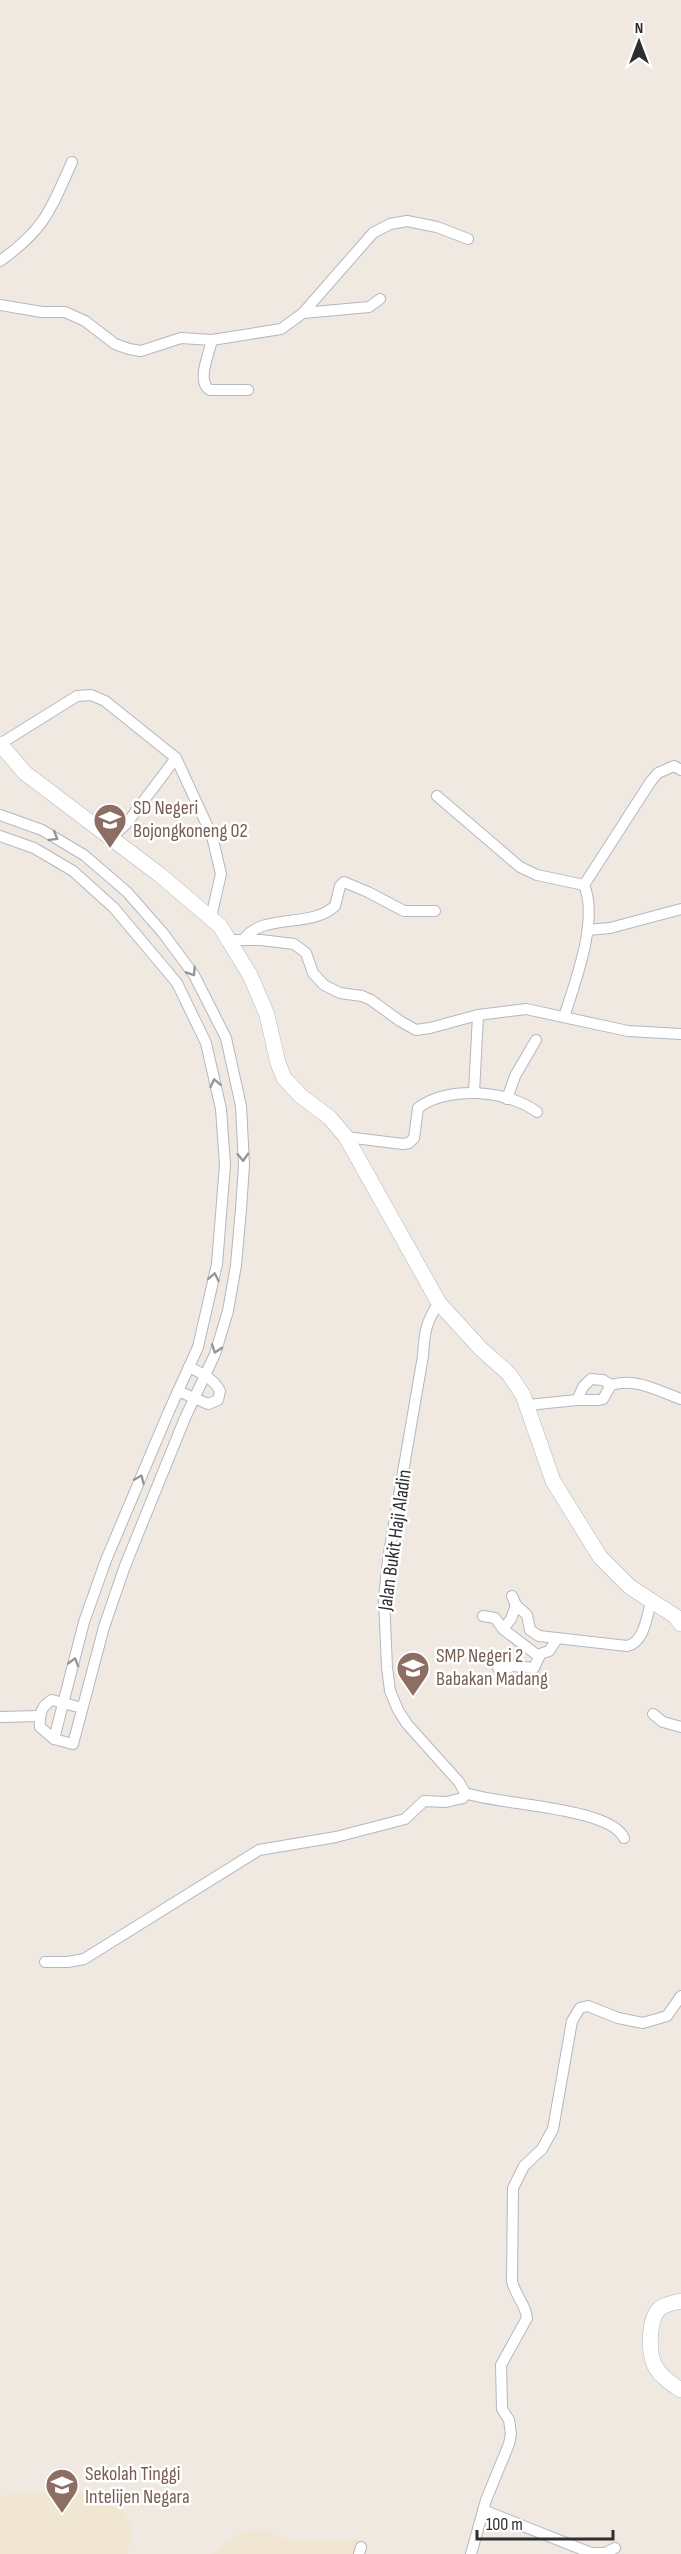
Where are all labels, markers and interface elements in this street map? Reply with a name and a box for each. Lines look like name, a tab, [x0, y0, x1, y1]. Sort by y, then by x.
north arrow	[609, 12, 669, 72]
text: N	[635, 19, 643, 38]
place label: SD Negeri Bojongkoneng 02	[133, 796, 248, 843]
school or university icon: SD Negeri Bojongkoneng 02	[92, 802, 128, 849]
one-way arrow	[48, 830, 58, 841]
one-way arrow	[184, 966, 195, 977]
one-way arrow	[209, 1079, 222, 1089]
one-way arrow	[237, 1153, 250, 1162]
one-way arrow	[207, 1272, 220, 1282]
one-way arrow	[211, 1344, 224, 1354]
street label: Jalan Bukit Haji Aladin	[373, 1468, 417, 1613]
one-way arrow	[133, 1474, 145, 1485]
place label: SMP Negeri 2 Babakan Madang	[436, 1644, 548, 1691]
school or university icon: SMP Negeri 2 Babakan Madang	[395, 1650, 431, 1697]
one-way arrow	[66, 1657, 79, 1667]
place label: Sekolah Tinggi Intelijen Negara	[85, 2462, 190, 2509]
school or university icon: Sekolah Tinggi Intelijen Negara	[44, 2467, 80, 2514]
scale bar	[477, 2503, 614, 2541]
text: 100 m	[486, 2514, 523, 2535]

